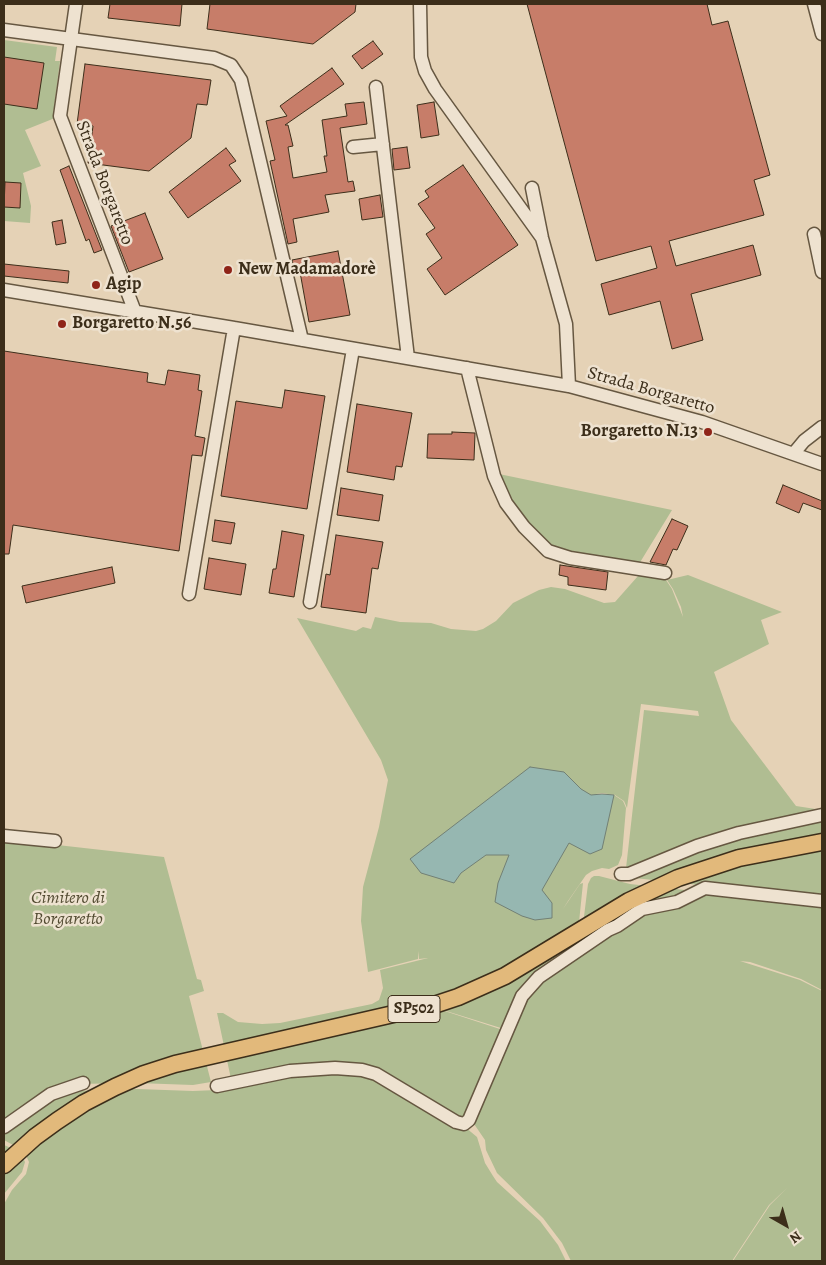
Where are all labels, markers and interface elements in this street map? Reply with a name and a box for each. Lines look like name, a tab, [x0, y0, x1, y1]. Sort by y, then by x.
street label: Strada Borgaretto	[70, 118, 138, 248]
place label: New Madamadorè	[238, 259, 376, 281]
marker: New Madamadorè	[222, 264, 234, 276]
place label: Agip	[106, 274, 141, 296]
marker: Agip	[90, 279, 102, 291]
place label: Borgaretto N.56	[72, 313, 191, 335]
marker: Borgaretto N.56	[56, 318, 68, 330]
street label: Strada Borgaretto	[585, 363, 717, 419]
place label: Borgaretto N.13	[581, 421, 698, 443]
marker: Borgaretto N.13	[702, 426, 714, 438]
park label: Cimitero di Borgaretto	[31, 888, 105, 931]
road number: SP502	[388, 996, 440, 1022]
north arrow	[761, 1200, 811, 1250]
text: N	[786, 1227, 805, 1248]

